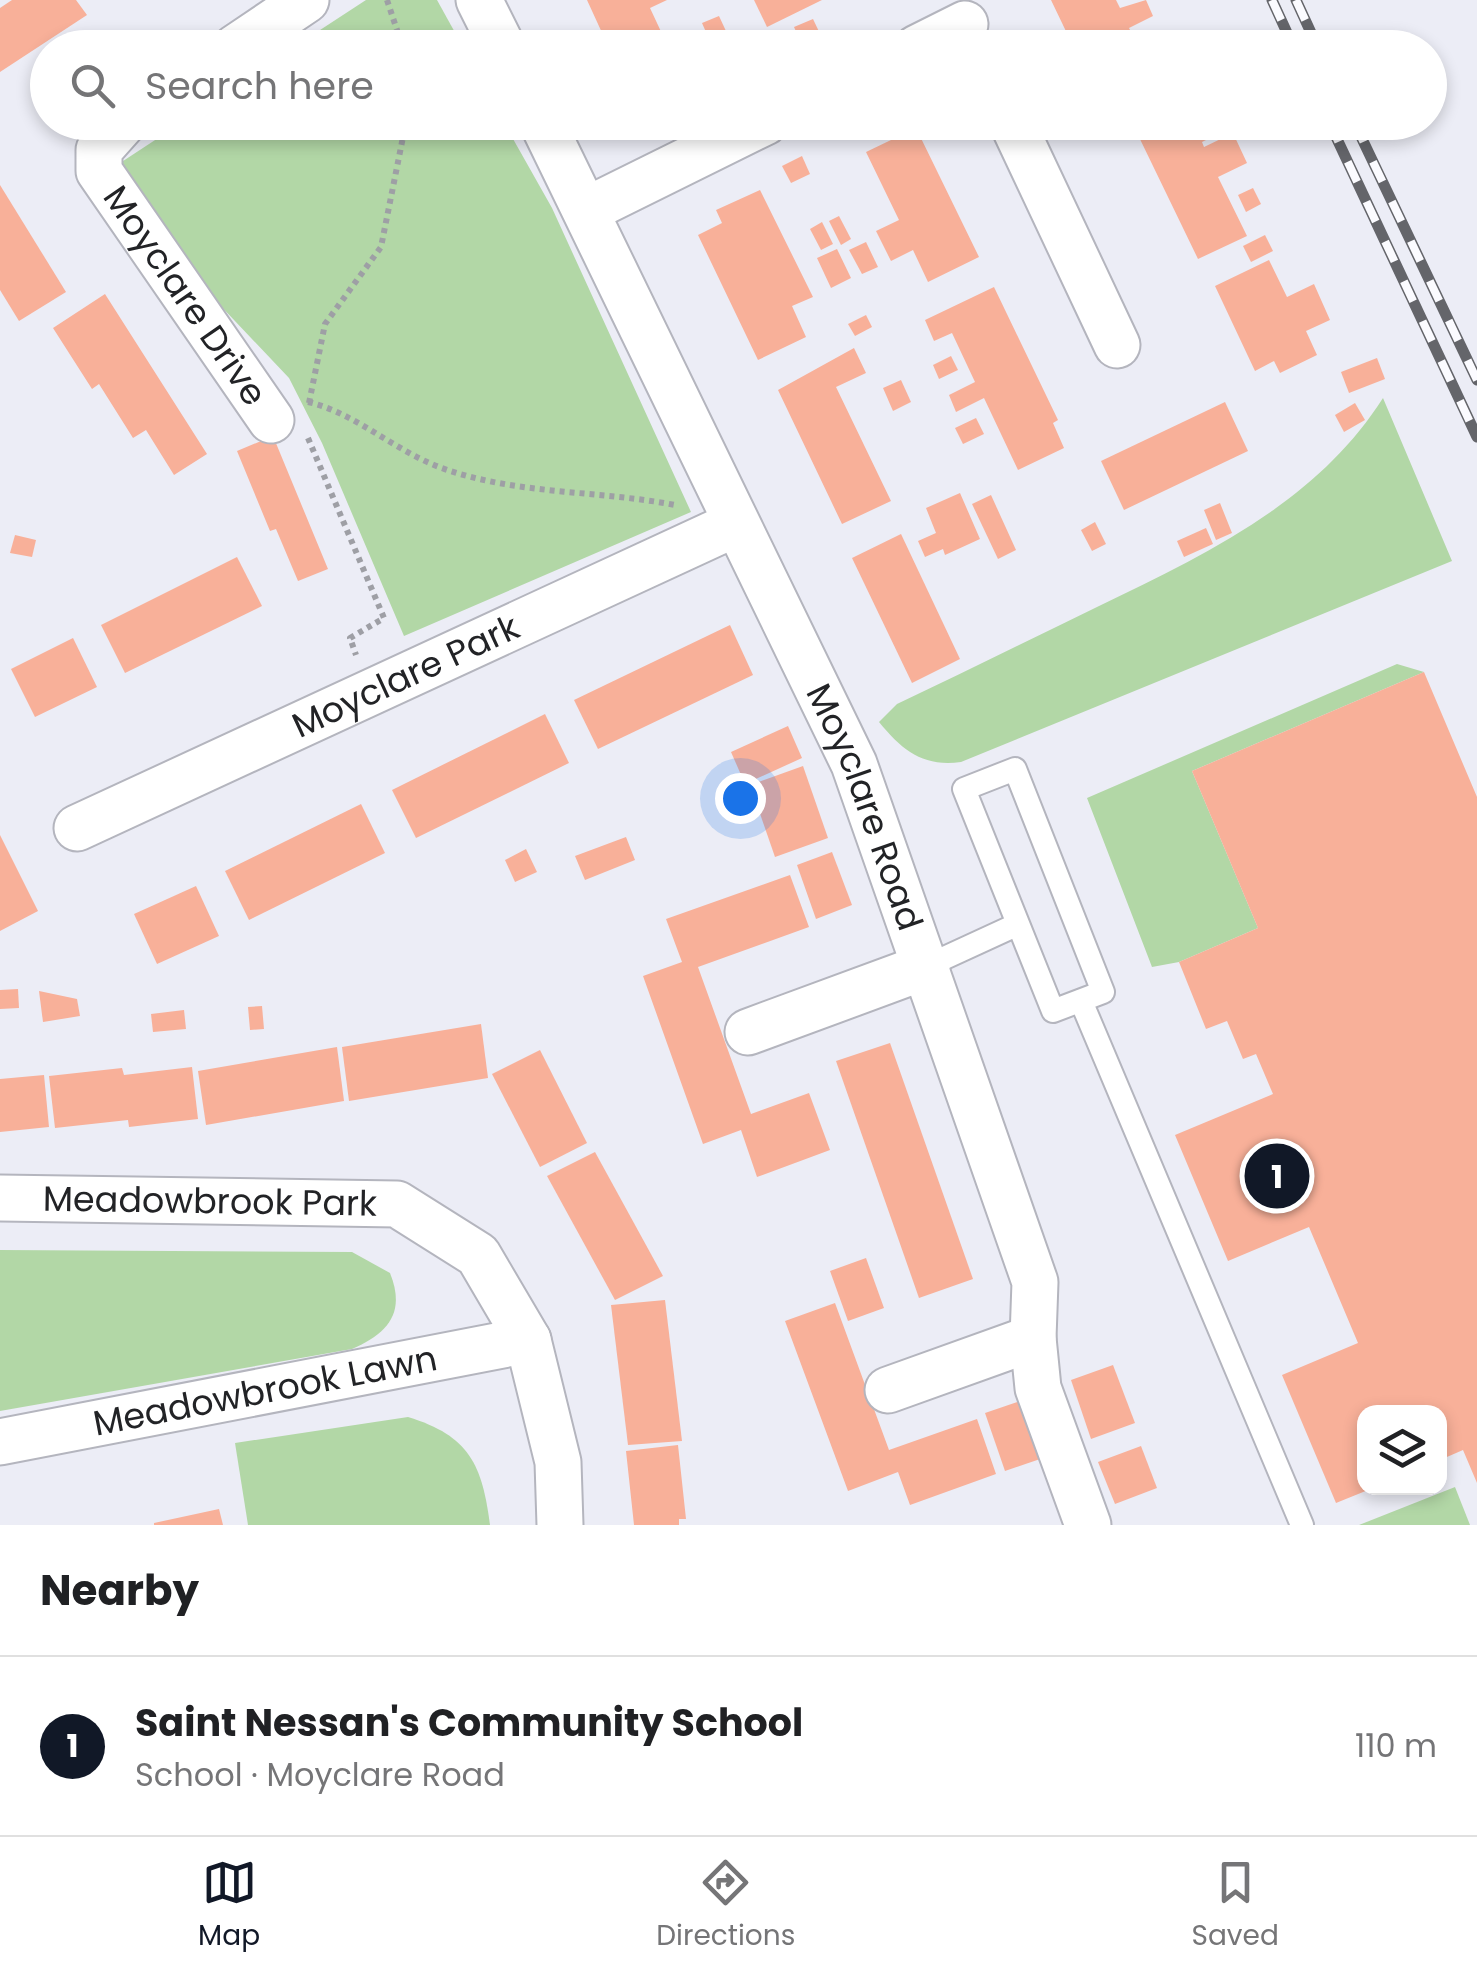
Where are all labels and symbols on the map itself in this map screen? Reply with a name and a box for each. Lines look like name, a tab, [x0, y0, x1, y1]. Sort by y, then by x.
street label: Moyclare Drive	[92, 175, 279, 415]
street label: Moyclare Park	[284, 602, 527, 749]
street label: Moyclare Road	[795, 675, 935, 937]
your location	[715, 773, 766, 824]
pin: 1	[1244, 1138, 1310, 1214]
street label: Meadowbrook Park	[42, 1174, 377, 1228]
street label: Meadowbrook Lawn	[89, 1333, 441, 1447]

